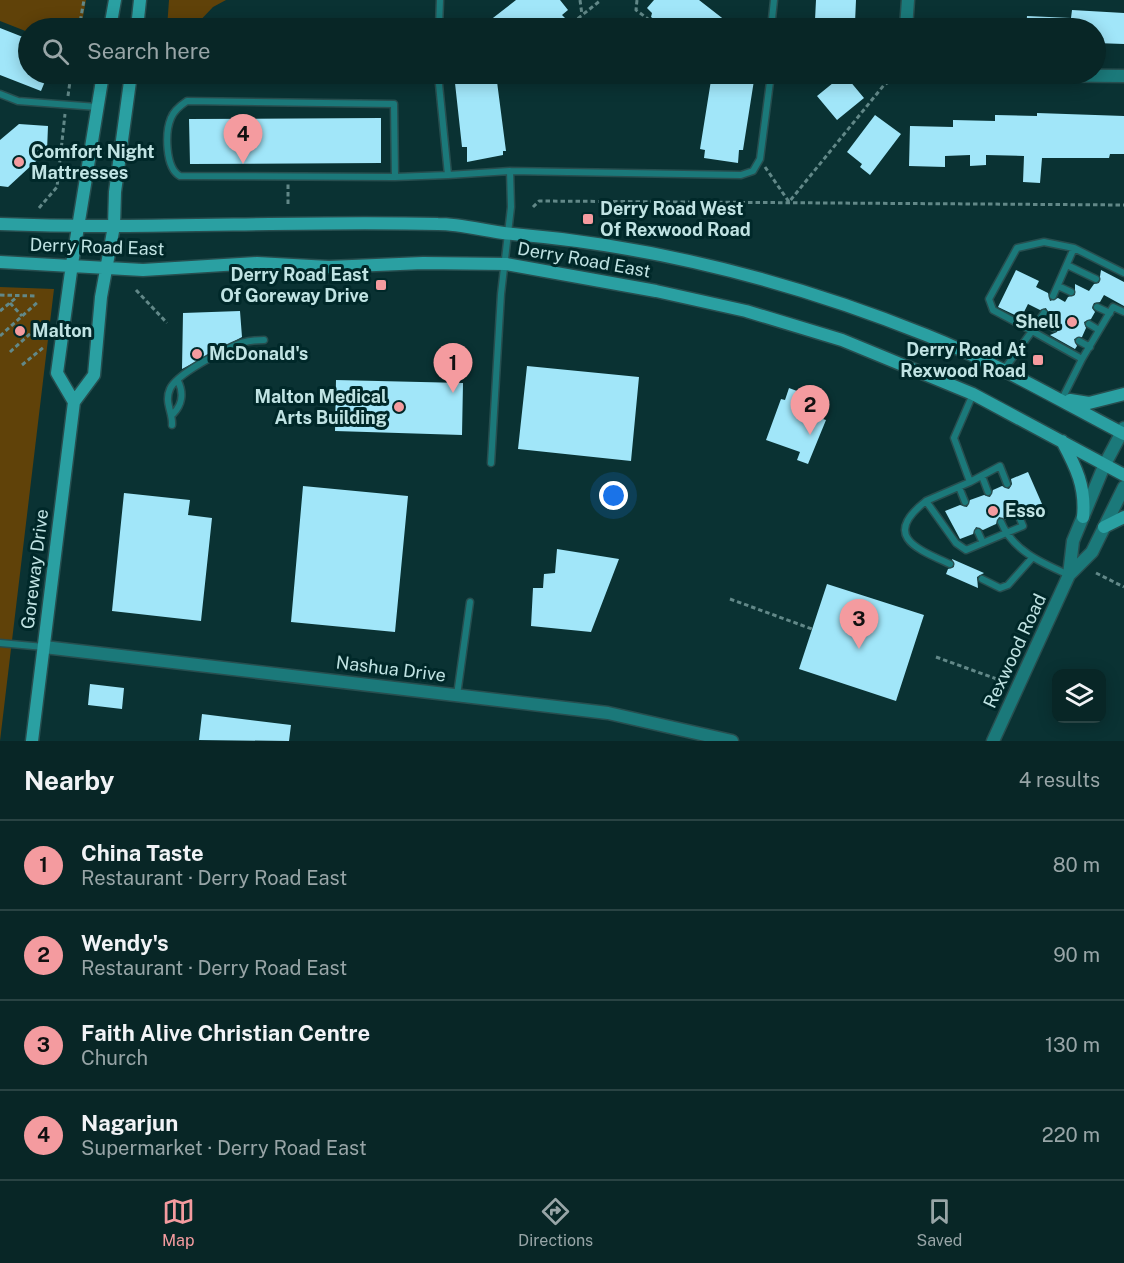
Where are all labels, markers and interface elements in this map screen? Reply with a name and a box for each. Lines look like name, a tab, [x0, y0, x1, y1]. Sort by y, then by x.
search box	[18, 18, 1106, 84]
icon: search	[39, 35, 72, 68]
text: Search here	[87, 38, 211, 64]
pin: 4	[224, 114, 262, 164]
place label: Comfort Night Mattresses	[31, 141, 155, 183]
marker: Comfort Night Mattresses	[12, 155, 26, 169]
place label: Derry Road West Of Rexwood Road	[600, 198, 751, 240]
marker: Derry Road West Of Rexwood Road	[581, 212, 595, 226]
street label: Derry Road East	[29, 234, 165, 259]
street label: Derry Road East	[516, 237, 652, 282]
place label: Derry Road East Of Goreway Drive	[220, 264, 369, 306]
marker: Derry Road East Of Goreway Drive	[374, 278, 388, 292]
place label: Shell	[1015, 311, 1060, 332]
marker: Shell	[1065, 315, 1079, 329]
place label: Malton	[32, 320, 92, 341]
marker: Malton	[13, 324, 27, 338]
place label: Derry Road At Rexwood Road	[900, 339, 1026, 381]
place label: McDonald's	[209, 343, 308, 364]
pin: 1	[434, 344, 472, 393]
marker: McDonald's	[190, 347, 204, 361]
marker: Derry Road At Rexwood Road	[1031, 353, 1045, 367]
place label: Malton Medical Arts Building	[254, 386, 387, 428]
pin: 2	[790, 386, 830, 435]
marker: Malton Medical Arts Building	[392, 400, 406, 414]
your location	[599, 481, 628, 510]
place label: Esso	[1005, 500, 1046, 521]
marker: Esso	[986, 504, 1000, 518]
street label: Goreway Drive	[17, 508, 52, 630]
street label: Rexwood Road	[979, 590, 1050, 711]
pin: 3	[840, 600, 878, 649]
street label: Nashua Drive	[335, 651, 447, 686]
map controls	[1052, 669, 1106, 723]
button: layers	[1052, 669, 1106, 723]
text: Nearby	[24, 765, 114, 796]
text: 4 results	[1019, 768, 1100, 792]
text: China Taste	[81, 840, 204, 866]
text: 1	[39, 853, 48, 877]
text: 80 m	[1053, 853, 1100, 877]
text: Restaurant · Derry Road East	[81, 866, 347, 890]
text: Wendy's	[81, 930, 169, 956]
text: 2	[37, 943, 50, 967]
text: 90 m	[1053, 943, 1100, 967]
text: Restaurant · Derry Road East	[81, 956, 347, 980]
text: Faith Alive Christian Centre	[81, 1020, 370, 1046]
text: 3	[37, 1033, 50, 1057]
text: 130 m	[1045, 1033, 1100, 1057]
text: Church	[81, 1046, 148, 1070]
text: Nagarjun	[81, 1110, 178, 1136]
text: 4	[37, 1123, 50, 1147]
text: 220 m	[1042, 1123, 1100, 1147]
text: Supermarket · Derry Road East	[81, 1136, 367, 1160]
tab: Map	[162, 1195, 195, 1250]
tab: Directions	[518, 1195, 593, 1250]
tab: Saved	[917, 1195, 962, 1250]

